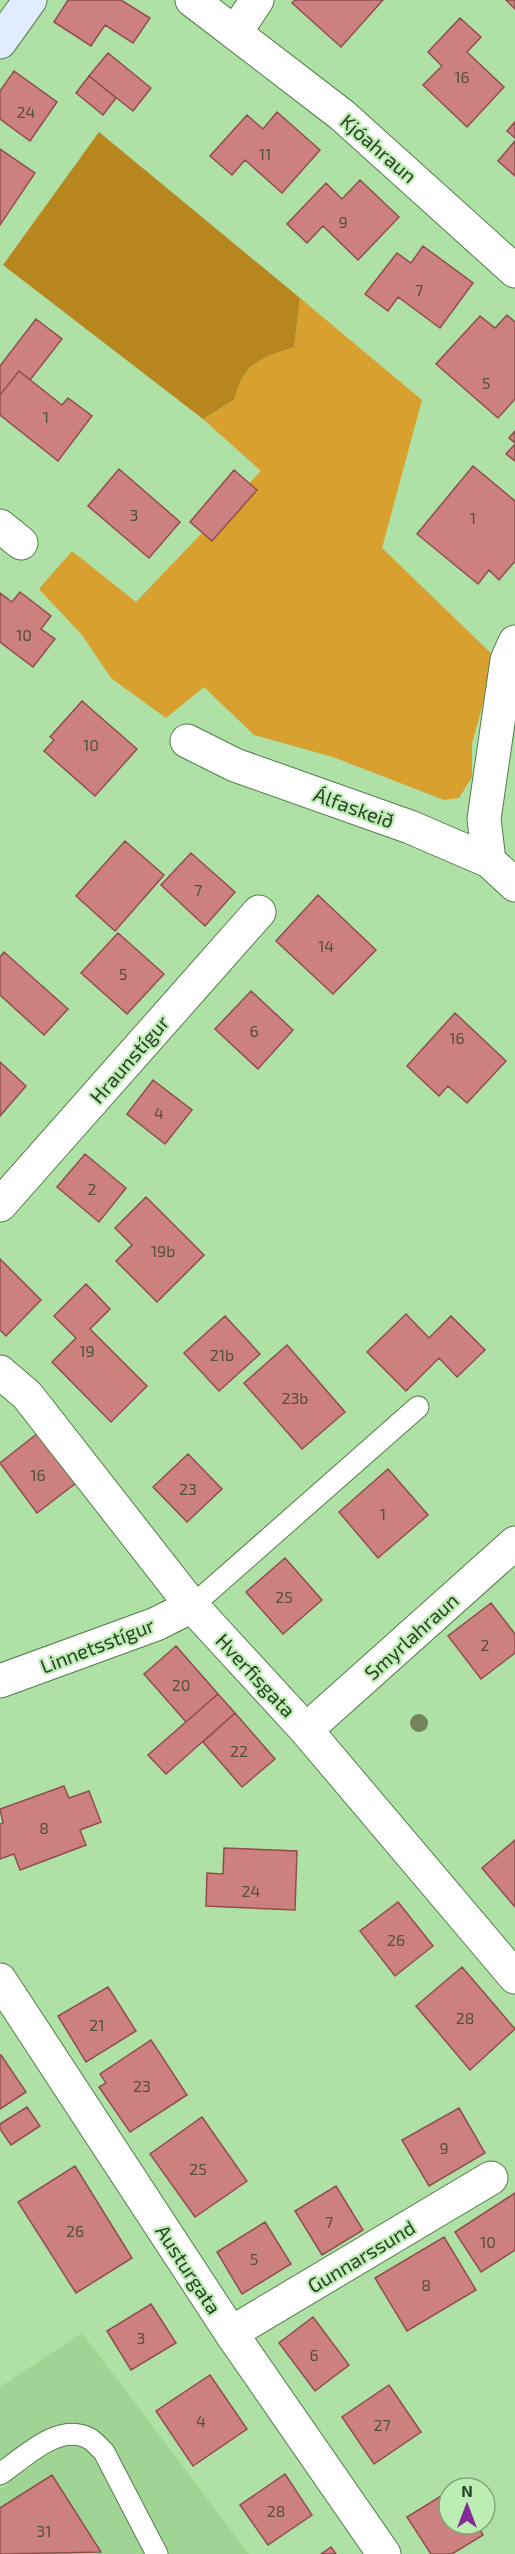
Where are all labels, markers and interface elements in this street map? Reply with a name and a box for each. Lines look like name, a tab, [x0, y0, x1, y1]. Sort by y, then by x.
house number: 16	[454, 67, 470, 86]
house number: 24	[17, 102, 36, 121]
street label: Kjóahraun	[336, 108, 422, 188]
house number: 11	[259, 144, 271, 163]
house number: 9	[338, 212, 348, 231]
house number: 7	[415, 280, 423, 299]
house number: 5	[482, 373, 490, 392]
house number: 1	[43, 407, 49, 426]
house number: 3	[130, 505, 138, 524]
house number: 1	[470, 508, 476, 527]
house number: 10	[16, 625, 32, 644]
house number: 10	[83, 735, 99, 754]
street label: Álfaskeið	[311, 781, 397, 833]
house number: 7	[194, 880, 202, 899]
house number: 14	[318, 936, 334, 955]
house number: 5	[119, 964, 127, 983]
street label: Hraunstígur	[84, 1010, 174, 1108]
house number: 6	[249, 1021, 259, 1040]
house number: 16	[449, 1028, 465, 1047]
house number: 4	[154, 1103, 164, 1122]
house number: 2	[88, 1179, 97, 1198]
house number: 19b	[151, 1241, 175, 1260]
house number: 19	[79, 1341, 95, 1360]
house number: 21b	[210, 1345, 234, 1364]
house number: 23b	[281, 1388, 309, 1407]
house number: 16	[30, 1465, 46, 1484]
house number: 23	[179, 1479, 197, 1498]
house number: 1	[380, 1504, 386, 1523]
house number: 25	[275, 1587, 293, 1606]
street label: Smyrlahraun	[359, 1588, 463, 1684]
street label: Linnetsstígur	[37, 1612, 157, 1678]
street label: Hverfisgata	[211, 1628, 301, 1722]
house number: 2	[481, 1635, 490, 1654]
house number: 20	[172, 1675, 190, 1694]
house number: 22	[230, 1741, 248, 1760]
house number: 8	[39, 1818, 49, 1837]
house number: 24	[242, 1881, 261, 1900]
house number: 26	[387, 1930, 405, 1949]
house number: 28	[456, 2008, 474, 2027]
house number: 21	[89, 2015, 105, 2034]
house number: 23	[133, 2076, 151, 2095]
house number: 9	[439, 2138, 449, 2157]
house number: 25	[189, 2159, 207, 2178]
house number: 7	[325, 2212, 333, 2231]
street label: Gunnarssund	[303, 2215, 419, 2297]
street label: Austurgata	[151, 2220, 227, 2318]
house number: 26	[66, 2221, 84, 2240]
house number: 10	[480, 2232, 496, 2251]
house number: 5	[250, 2249, 258, 2268]
house number: 8	[421, 2275, 431, 2294]
house number: 3	[137, 2328, 145, 2347]
house number: 6	[309, 2345, 319, 2364]
house number: 4	[196, 2411, 206, 2430]
house number: 27	[373, 2415, 391, 2434]
north arrow	[437, 2476, 497, 2536]
text: N	[461, 2481, 473, 2500]
house number: 28	[267, 2501, 285, 2520]
house number: 31	[36, 2521, 52, 2540]

